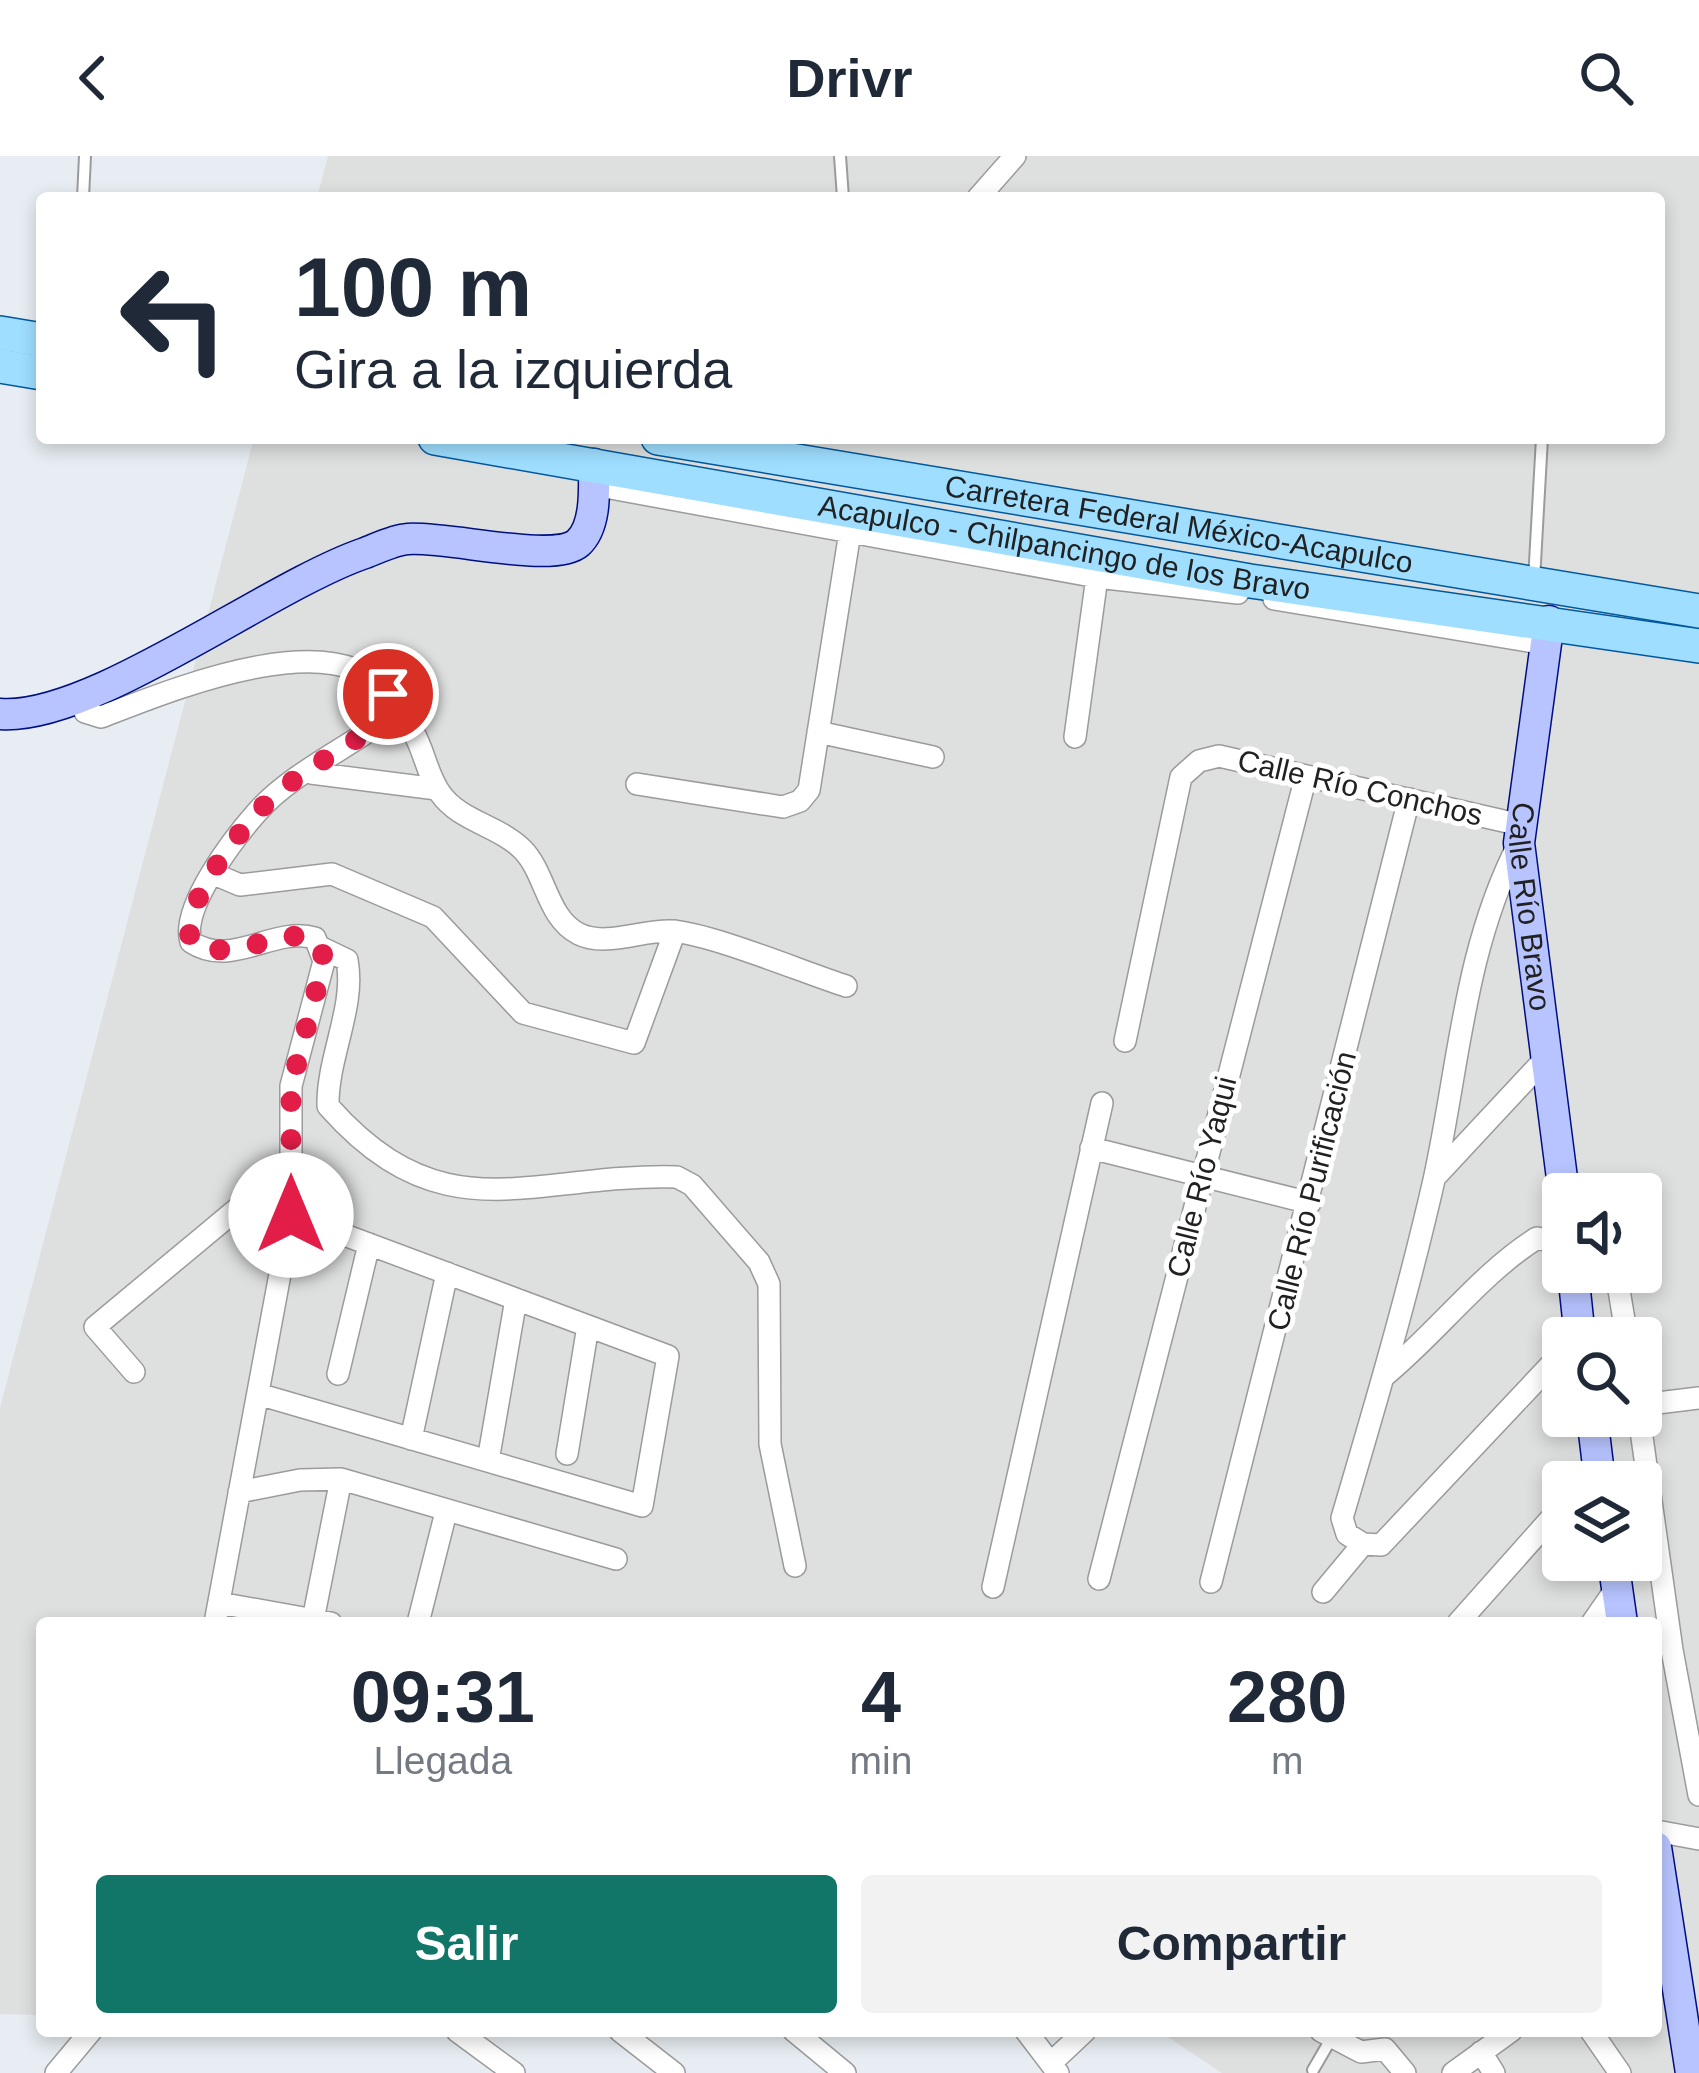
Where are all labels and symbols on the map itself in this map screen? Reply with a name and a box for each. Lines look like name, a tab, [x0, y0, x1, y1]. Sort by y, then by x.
street label: Carretera Federal México-Acapulco	[943, 469, 1415, 579]
street label: Acapulco - Chilpancingo de los Bravo	[816, 489, 1313, 606]
pin	[337, 643, 439, 745]
street label: Calle Río Conchos	[1235, 743, 1486, 832]
street label: Calle Río Bravo	[1503, 800, 1557, 1013]
street label: Calle Río Purificación	[1261, 1048, 1362, 1334]
street label: Calle Río Yaqui	[1161, 1073, 1242, 1281]
position arrow	[228, 1152, 354, 1278]

